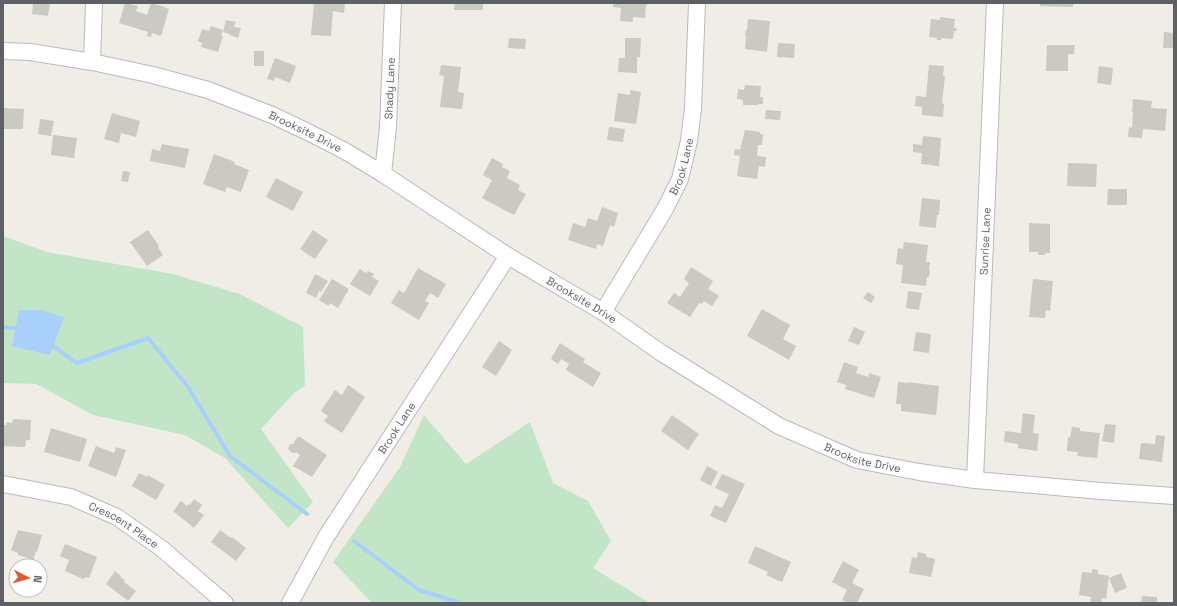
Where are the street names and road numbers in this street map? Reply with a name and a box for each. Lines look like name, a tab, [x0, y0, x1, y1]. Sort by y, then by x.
street label: Shady Lane	[381, 57, 398, 120]
street label: Brooksite Drive	[266, 107, 344, 155]
street label: Brook Lane	[666, 137, 696, 198]
street label: Sunrise Lane	[977, 207, 993, 275]
street label: Brooksite Drive	[544, 273, 620, 327]
street label: Brook Lane	[375, 399, 419, 457]
street label: Brooksite Drive	[822, 440, 902, 475]
street label: Crescent Place	[87, 499, 161, 551]

